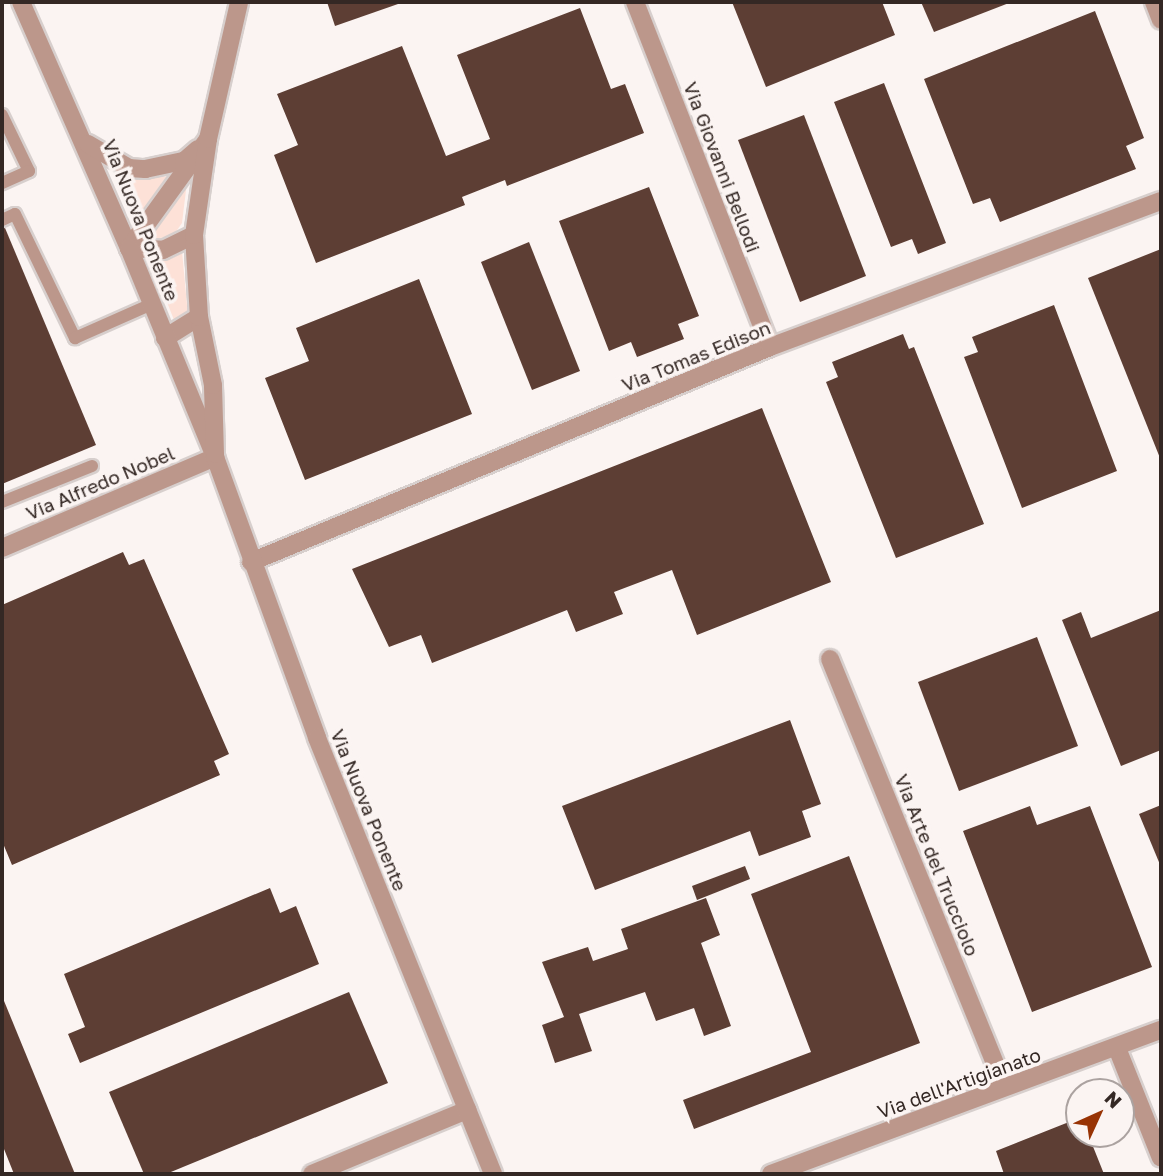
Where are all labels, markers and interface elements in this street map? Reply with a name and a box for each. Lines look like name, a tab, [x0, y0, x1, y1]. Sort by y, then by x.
street label: Via Giovanni Bellodi	[679, 79, 765, 255]
street label: Via Nuova Ponente	[98, 136, 184, 304]
street label: Via Tomas Edison	[618, 316, 774, 396]
street label: Via Alfredo Nobel	[22, 441, 178, 525]
street label: Via Nuova Ponente	[326, 726, 412, 894]
street label: Via Arte del Trucciolo	[890, 771, 984, 959]
street label: Via dell'Artigianato	[874, 1043, 1044, 1123]
north arrow	[1065, 1078, 1135, 1148]
text: N	[1101, 1086, 1127, 1112]

